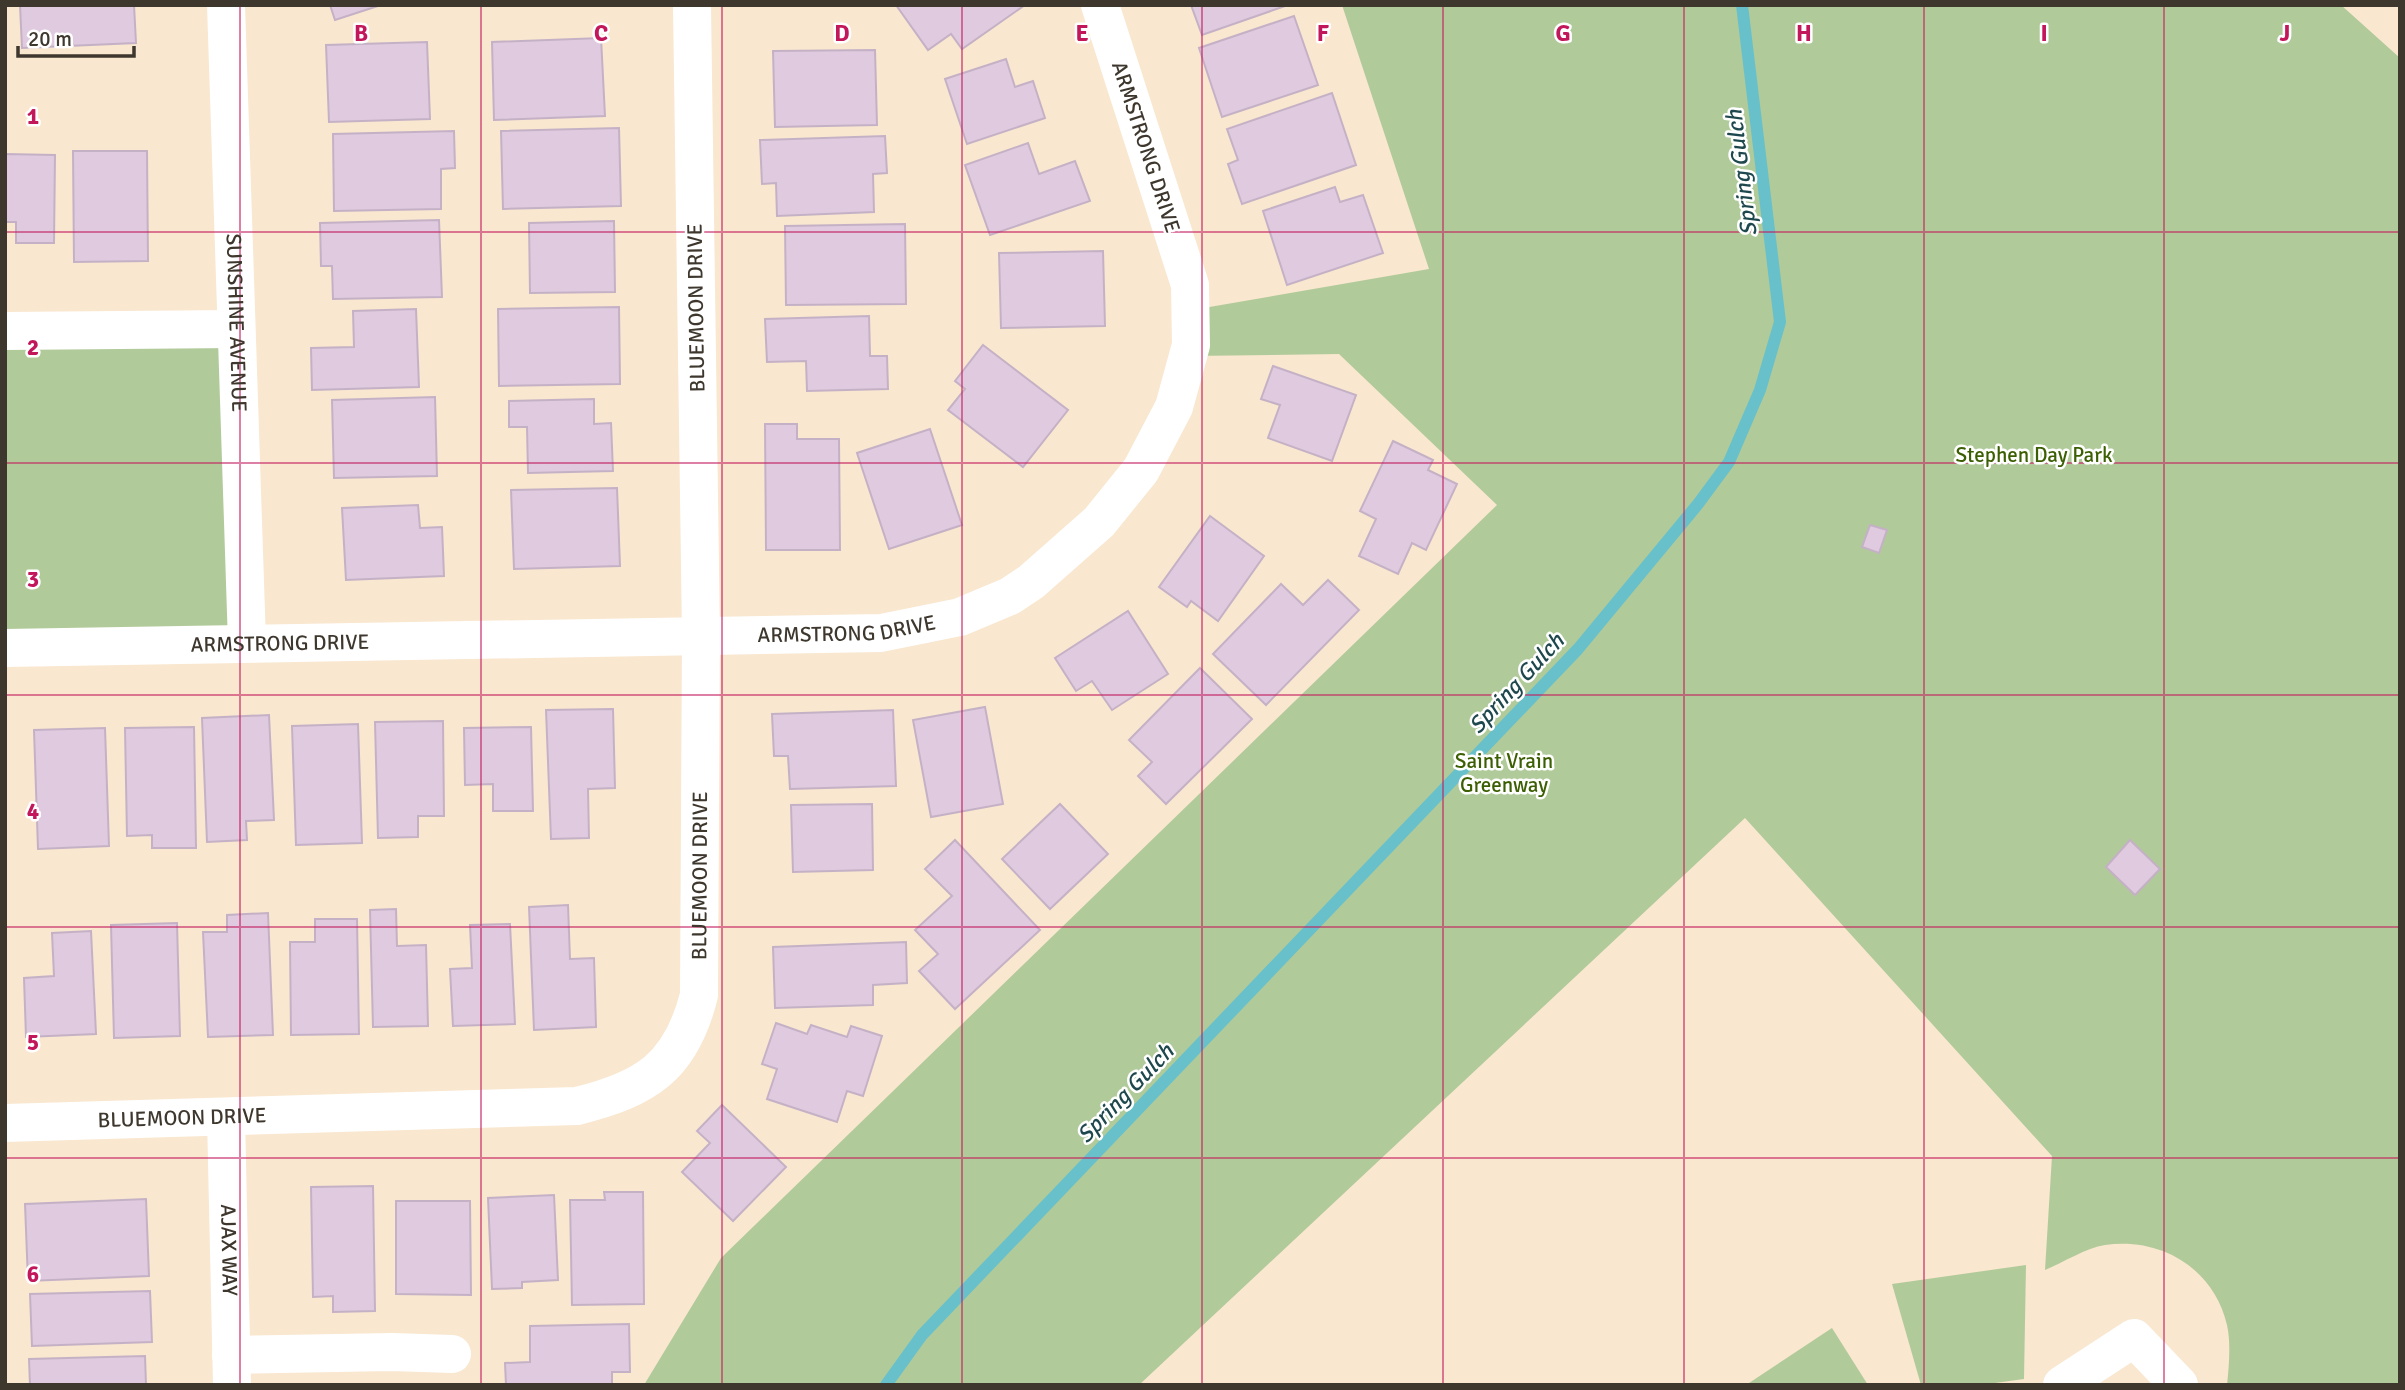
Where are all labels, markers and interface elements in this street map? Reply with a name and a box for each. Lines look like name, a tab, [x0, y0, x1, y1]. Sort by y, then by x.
scale bar	[18, 14, 133, 58]
text: B	[354, 19, 368, 48]
text: C	[594, 19, 608, 48]
text: D	[834, 19, 850, 48]
text: E	[1075, 19, 1089, 48]
text: F	[1317, 19, 1329, 48]
text: G	[1555, 19, 1571, 48]
text: H	[1796, 19, 1812, 48]
text: I	[2040, 19, 2048, 48]
text: J	[2280, 19, 2290, 48]
text: 20 m	[28, 26, 72, 52]
street label: ARMSTRONG DRIVE	[1106, 58, 1186, 236]
text: 1	[27, 102, 39, 131]
water label: Spring Gulch	[1719, 107, 1764, 238]
street label: BLUEMOON DRIVE	[682, 223, 710, 393]
street label: SUNSHINE AVENUE	[221, 233, 252, 413]
text: 2	[27, 333, 39, 362]
park label: Stephen Day Park	[1955, 442, 2113, 468]
text: 3	[27, 565, 39, 594]
street label: ARMSTRONG DRIVE	[757, 609, 938, 648]
water label: Spring Gulch	[1462, 626, 1571, 740]
street label: ARMSTRONG DRIVE	[190, 629, 370, 658]
park label: Saint Vrain Greenway	[1455, 748, 1553, 798]
street label: BLUEMOON DRIVE	[686, 791, 713, 960]
text: 4	[27, 797, 39, 826]
text: 5	[27, 1028, 39, 1057]
water label: Spring Gulch	[1071, 1037, 1181, 1149]
street label: BLUEMOON DRIVE	[97, 1102, 267, 1133]
street label: AJAX WAY	[215, 1204, 243, 1297]
text: 6	[27, 1260, 39, 1289]

